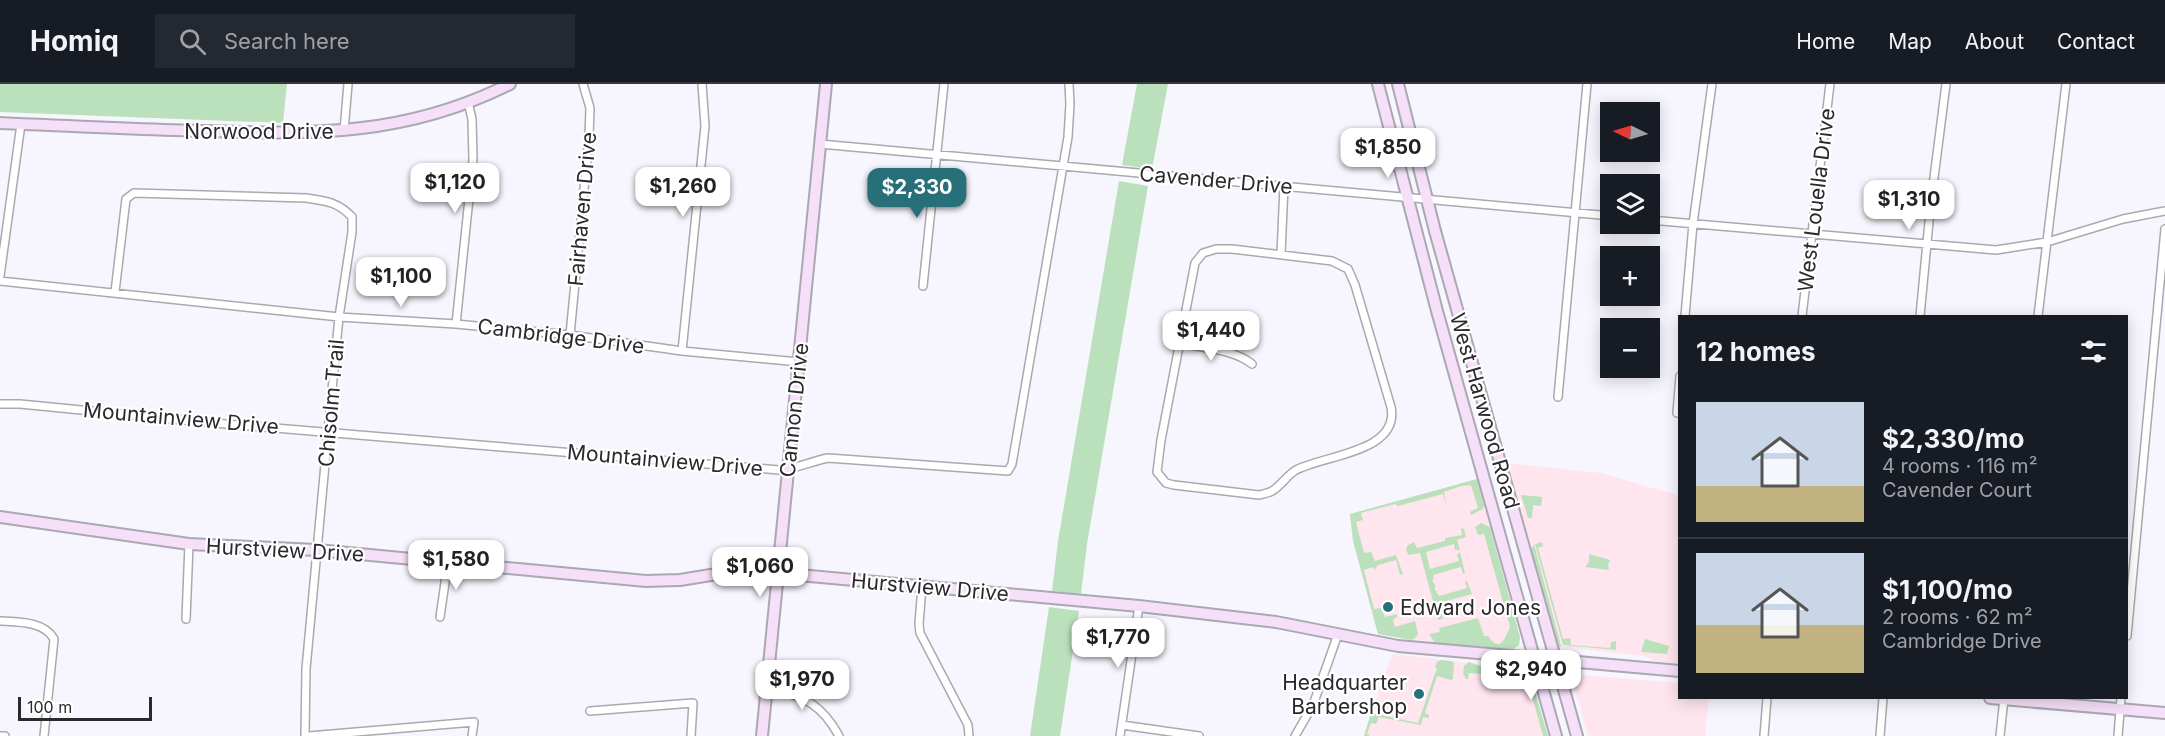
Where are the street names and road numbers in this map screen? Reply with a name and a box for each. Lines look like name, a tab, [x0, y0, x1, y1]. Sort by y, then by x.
street label: West Louella Drive	[1792, 107, 1840, 293]
street label: Norwood Drive	[184, 119, 334, 144]
street label: Fairhaven Drive	[563, 131, 601, 287]
street label: Cavender Drive	[1138, 161, 1294, 199]
street label: West Harwood Road	[1445, 310, 1525, 512]
street label: Cambridge Drive	[476, 313, 646, 359]
street label: Chisolm Trail	[313, 338, 349, 468]
street label: Cannon Drive	[775, 342, 813, 478]
street label: Mountainview Drive	[82, 397, 280, 439]
street label: Mountainview Drive	[566, 439, 764, 481]
street label: Hurstview Drive	[205, 533, 365, 567]
street label: Hurstview Drive	[850, 568, 1010, 606]

